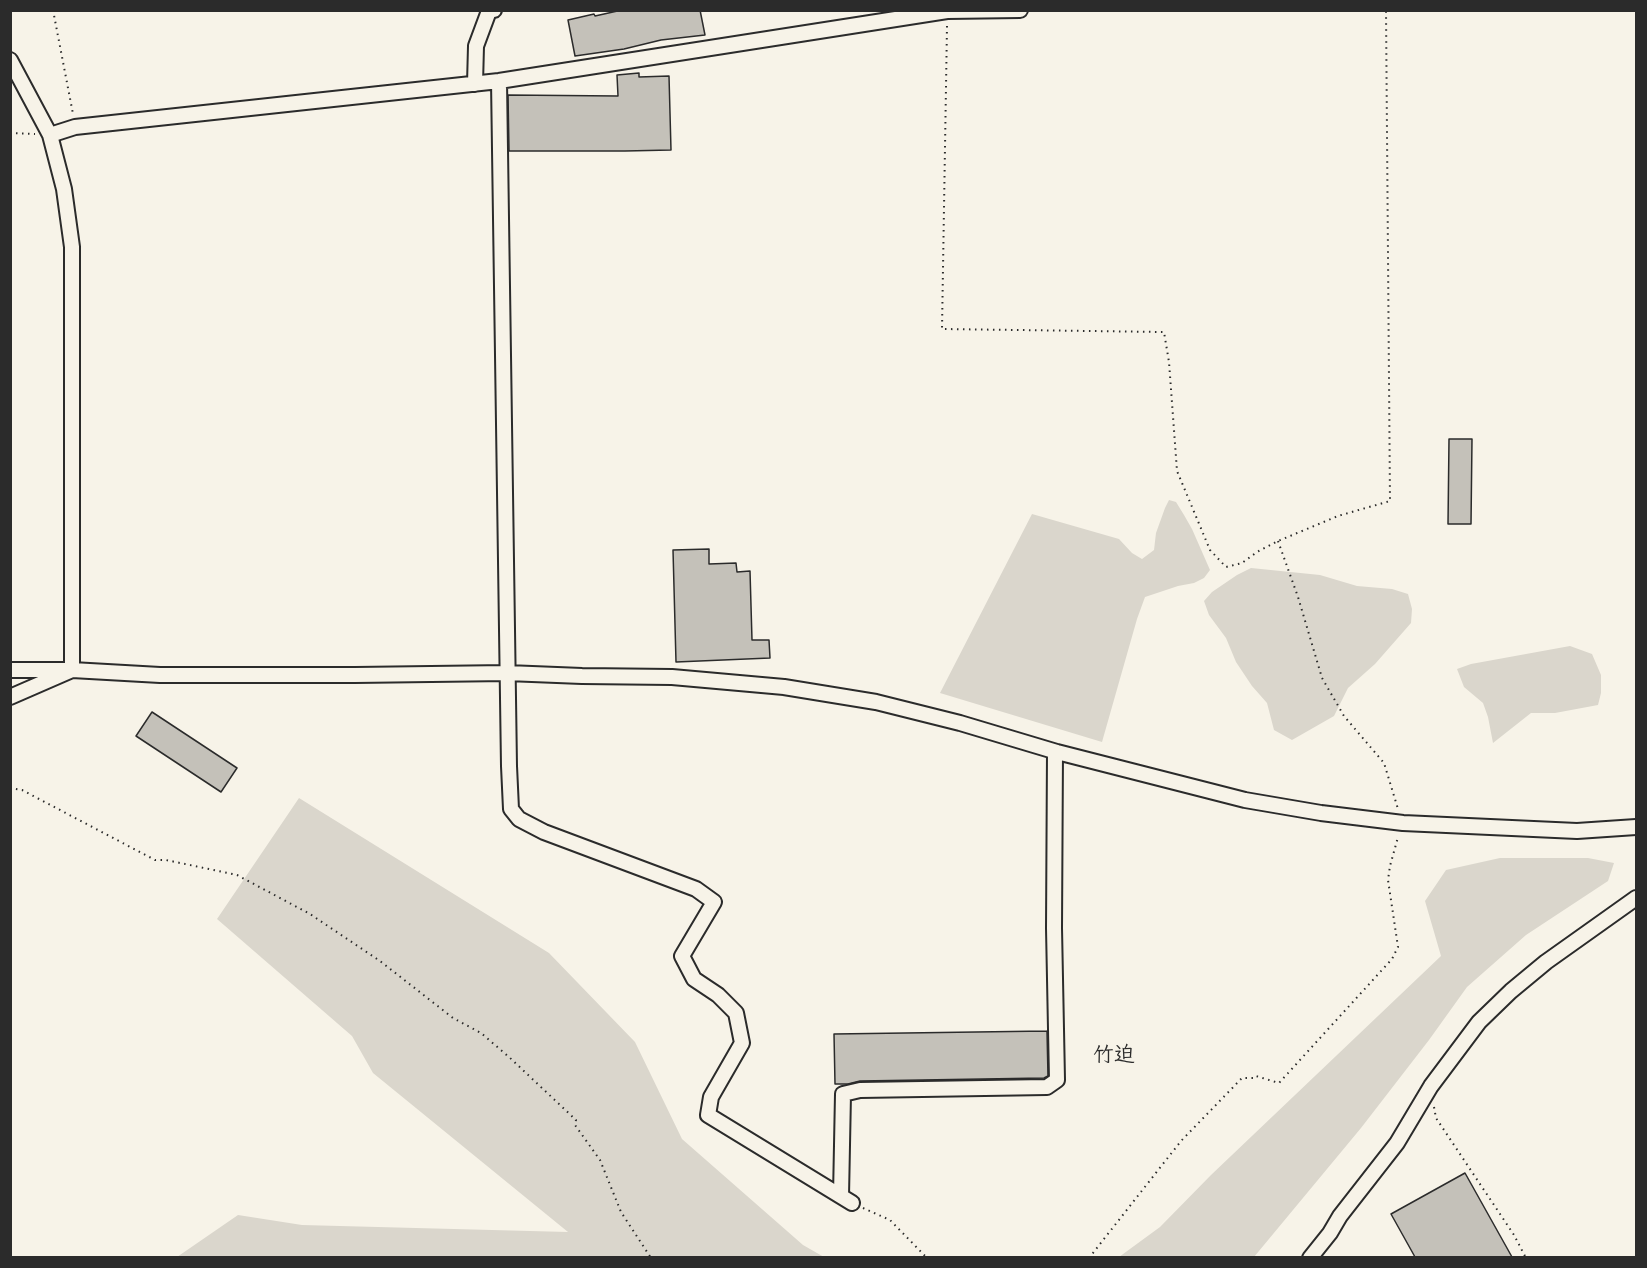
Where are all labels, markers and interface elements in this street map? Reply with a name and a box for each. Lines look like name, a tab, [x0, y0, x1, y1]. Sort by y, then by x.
district label: 竹迫	[1093, 1042, 1135, 1068]

